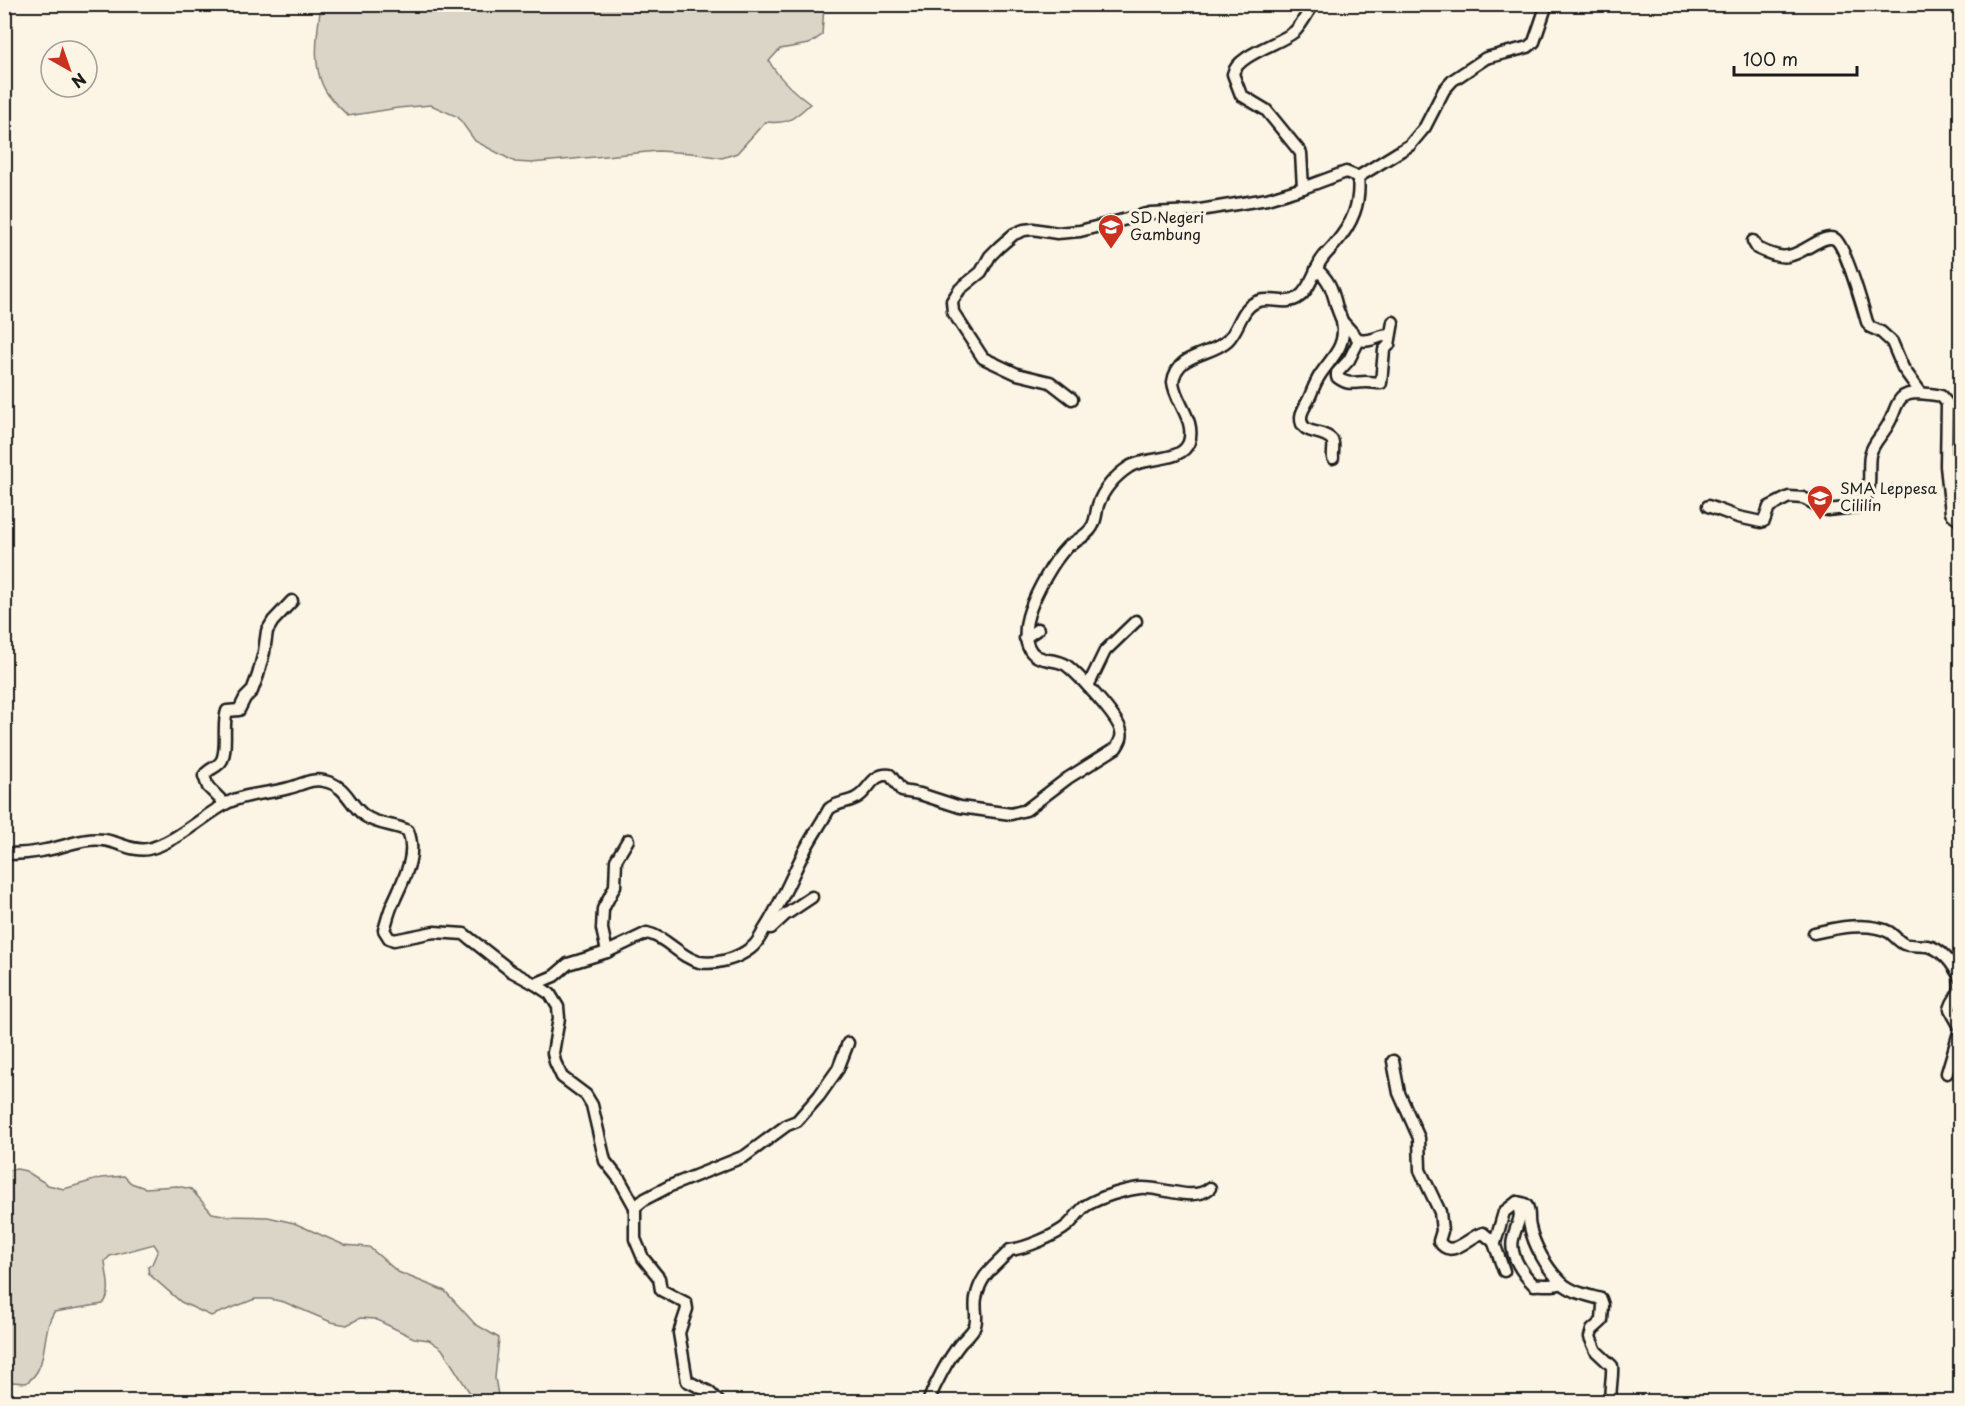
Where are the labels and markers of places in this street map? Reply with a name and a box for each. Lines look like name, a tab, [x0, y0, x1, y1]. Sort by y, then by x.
place label: SD Negeri Gambung	[1130, 205, 1204, 245]
school or university icon: SD Negeri Gambung	[1096, 212, 1126, 250]
place label: SMA Leppesa Cililin	[1840, 476, 1937, 516]
school or university icon: SMA Leppesa Cililin	[1805, 483, 1835, 521]

